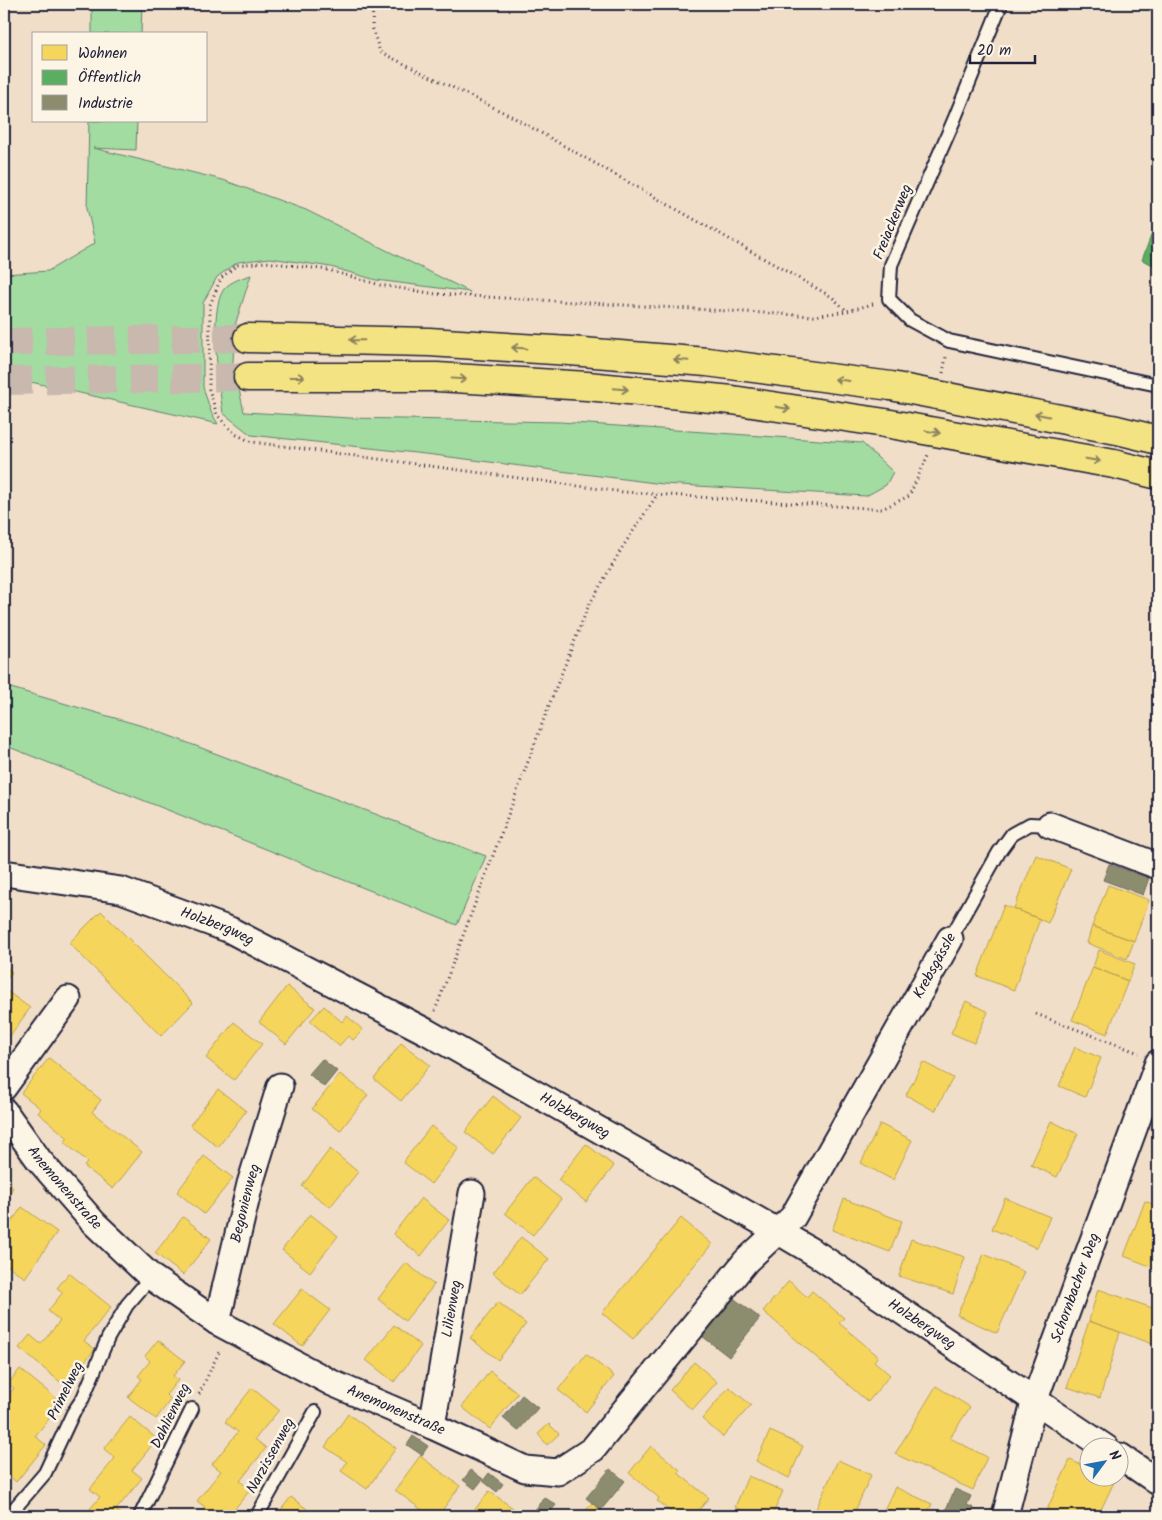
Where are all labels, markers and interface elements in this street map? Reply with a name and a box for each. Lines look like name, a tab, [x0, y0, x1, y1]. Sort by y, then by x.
legend	[32, 32, 208, 122]
scale bar	[970, 32, 1034, 64]
text: 20 m	[977, 39, 1011, 63]
text: Wohnen	[78, 42, 127, 66]
text: Öffentlich	[78, 66, 141, 90]
text: Industrie	[78, 92, 133, 116]
street label: Freiackerweg	[867, 181, 919, 263]
one-way arrow	[349, 335, 366, 345]
one-way arrow	[511, 343, 527, 352]
one-way arrow	[673, 355, 689, 365]
one-way arrow	[288, 372, 304, 382]
one-way arrow	[451, 374, 467, 383]
one-way arrow	[835, 375, 851, 385]
one-way arrow	[613, 385, 629, 394]
one-way arrow	[774, 403, 790, 413]
one-way arrow	[1035, 410, 1051, 420]
one-way arrow	[924, 427, 940, 437]
one-way arrow	[1084, 456, 1100, 466]
street label: Holzbergweg	[177, 901, 258, 952]
street label: Krebsgässle	[907, 928, 963, 1003]
street label: Holzbergweg	[535, 1086, 614, 1146]
street label: Anemonenstraße	[21, 1141, 107, 1237]
street label: Begonienweg	[224, 1161, 267, 1245]
street label: Schornbacher Weg	[1045, 1230, 1107, 1346]
street label: Lilienweg	[435, 1278, 469, 1339]
street label: Holzbergweg	[883, 1293, 961, 1356]
street label: Primelweg	[41, 1357, 91, 1425]
street label: Dahlienweg	[145, 1379, 197, 1453]
street label: Anemonenstraße	[343, 1379, 449, 1443]
street label: Narzissenweg	[240, 1414, 302, 1498]
north arrow	[1080, 1438, 1130, 1488]
text: N	[1103, 1446, 1126, 1465]

